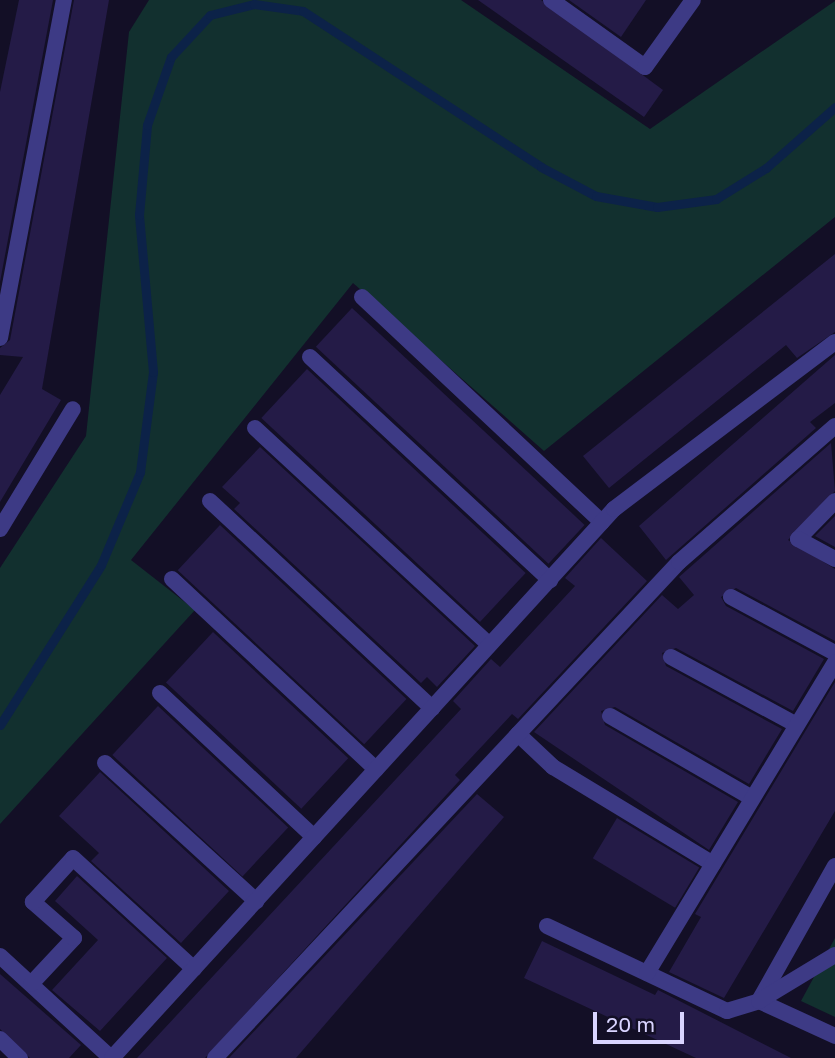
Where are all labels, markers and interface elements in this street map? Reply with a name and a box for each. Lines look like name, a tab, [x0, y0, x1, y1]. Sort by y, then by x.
scale bar	[597, 998, 688, 1042]
text: 20 m	[606, 1011, 655, 1037]

